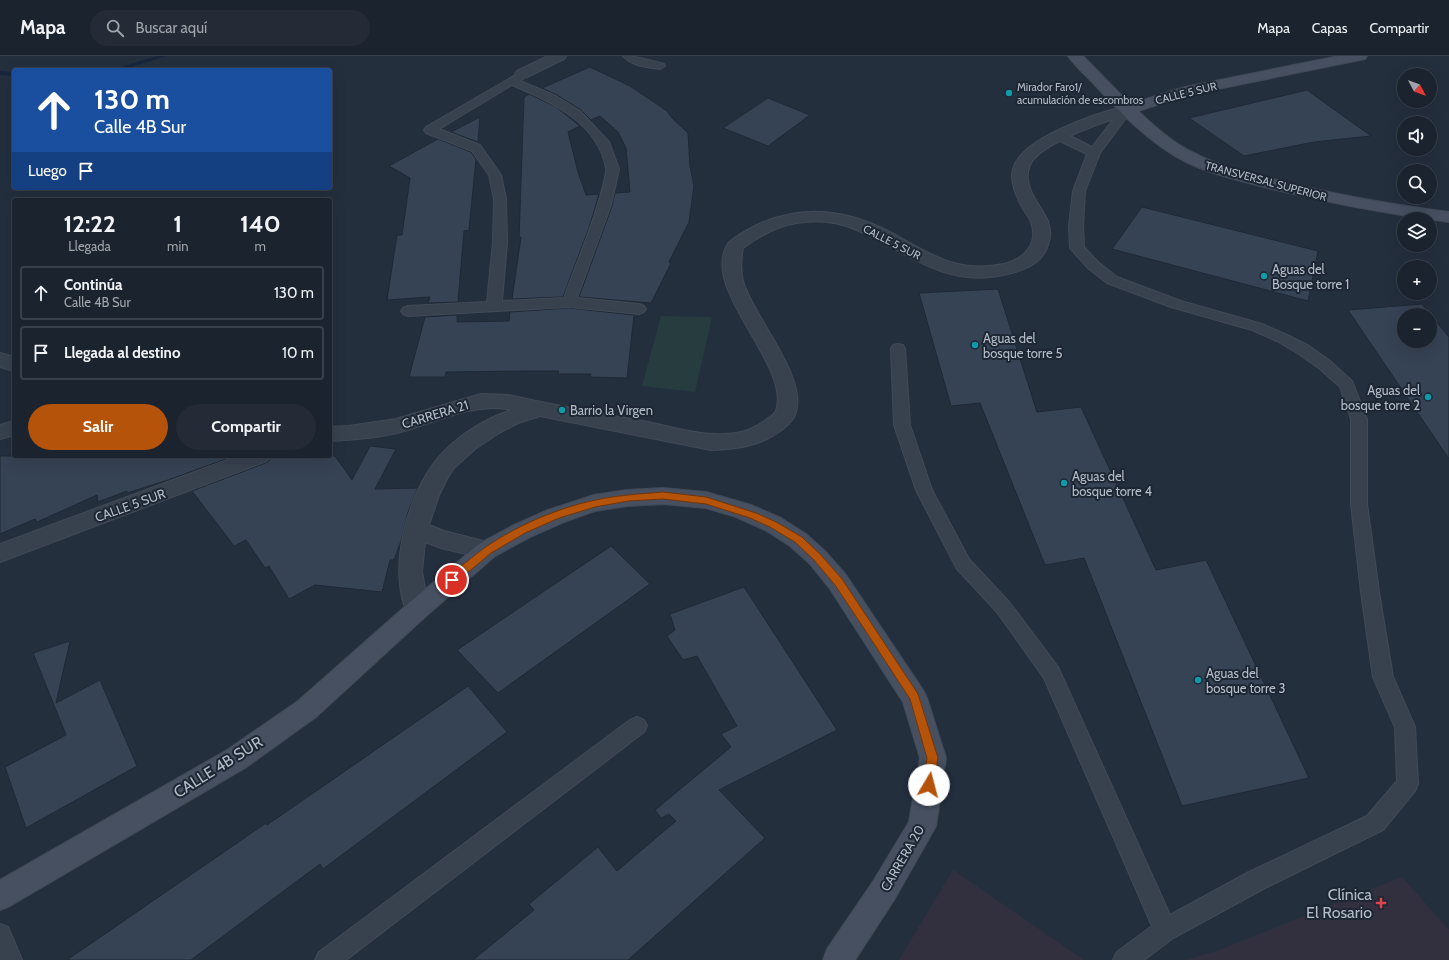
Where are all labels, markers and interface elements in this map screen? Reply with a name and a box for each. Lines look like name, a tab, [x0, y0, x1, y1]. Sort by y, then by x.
search box	[90, 10, 370, 46]
text: Mapa	[20, 16, 66, 39]
icon: search	[104, 17, 126, 39]
text: Buscar aquí	[136, 19, 207, 37]
text: Mapa	[1257, 19, 1290, 37]
text: Capas	[1312, 19, 1348, 37]
text: Compartir	[1370, 19, 1429, 37]
north arrow	[1397, 68, 1437, 108]
map controls	[1397, 68, 1437, 348]
street label: CALLE 5 SUR	[1154, 79, 1218, 107]
place label: Mirador Faro1/ acumulación de escombros	[1017, 80, 1144, 107]
text: 130 m	[94, 82, 170, 116]
icon: ahead	[28, 84, 80, 136]
marker: Mirador Faro1/ acumulación de escombros	[1004, 88, 1014, 98]
text: Calle 4B Sur	[94, 116, 186, 138]
button: sound	[1397, 116, 1437, 156]
street label: TRANSVERSAL SUPERIOR	[1204, 158, 1329, 204]
icon: arrive	[75, 160, 97, 182]
text: Luego	[28, 162, 67, 180]
button: search	[1397, 164, 1437, 204]
text: 12:22	[63, 209, 116, 238]
text: 1	[173, 209, 182, 238]
text: 140	[240, 209, 281, 238]
button: layers	[1397, 212, 1437, 252]
street label: CALLE 5 SUR	[861, 222, 923, 263]
text: Llegada	[68, 238, 111, 254]
text: min	[167, 238, 189, 254]
text: m	[255, 238, 266, 254]
button: +	[1397, 260, 1437, 300]
place label: Aguas del Bosque torre 1	[1272, 261, 1349, 292]
marker: Aguas del Bosque torre 1	[1259, 271, 1269, 281]
text: Continúa	[64, 276, 122, 294]
icon: ahead	[30, 282, 52, 304]
text: 130 m	[274, 284, 314, 302]
text: Calle 4B Sur	[64, 294, 131, 310]
button: −	[1397, 308, 1437, 348]
place label: Aguas del bosque torre 5	[983, 330, 1063, 361]
marker: Aguas del bosque torre 5	[970, 340, 980, 350]
icon: arrive	[30, 342, 52, 364]
text: Llegada al destino	[64, 344, 180, 362]
text: 10 m	[282, 344, 314, 362]
place label: Aguas del bosque torre 2	[1341, 382, 1420, 413]
marker: Aguas del bosque torre 2	[1423, 392, 1433, 402]
street label: CARRERA 21	[400, 396, 470, 432]
place label: Barrio la Virgen	[570, 402, 653, 418]
button: Salir	[28, 404, 168, 450]
button: Compartir	[176, 404, 316, 450]
marker: Barrio la Virgen	[557, 405, 567, 415]
place label: Aguas del bosque torre 4	[1072, 468, 1152, 499]
marker: Aguas del bosque torre 4	[1059, 478, 1069, 488]
street label: CALLE 5 SUR	[93, 485, 168, 525]
pin	[435, 563, 469, 597]
icon: arrive	[441, 569, 463, 591]
place label: Aguas del bosque torre 3	[1206, 665, 1286, 696]
marker: Aguas del bosque torre 3	[1193, 675, 1203, 685]
street label: CALLE 4B SUR	[170, 732, 266, 802]
position arrow	[908, 764, 950, 806]
street label: CARRERA 20	[877, 822, 927, 894]
place label: Clínica El Rosario	[1306, 885, 1372, 922]
marker: Clínica El Rosario	[1375, 897, 1387, 909]

